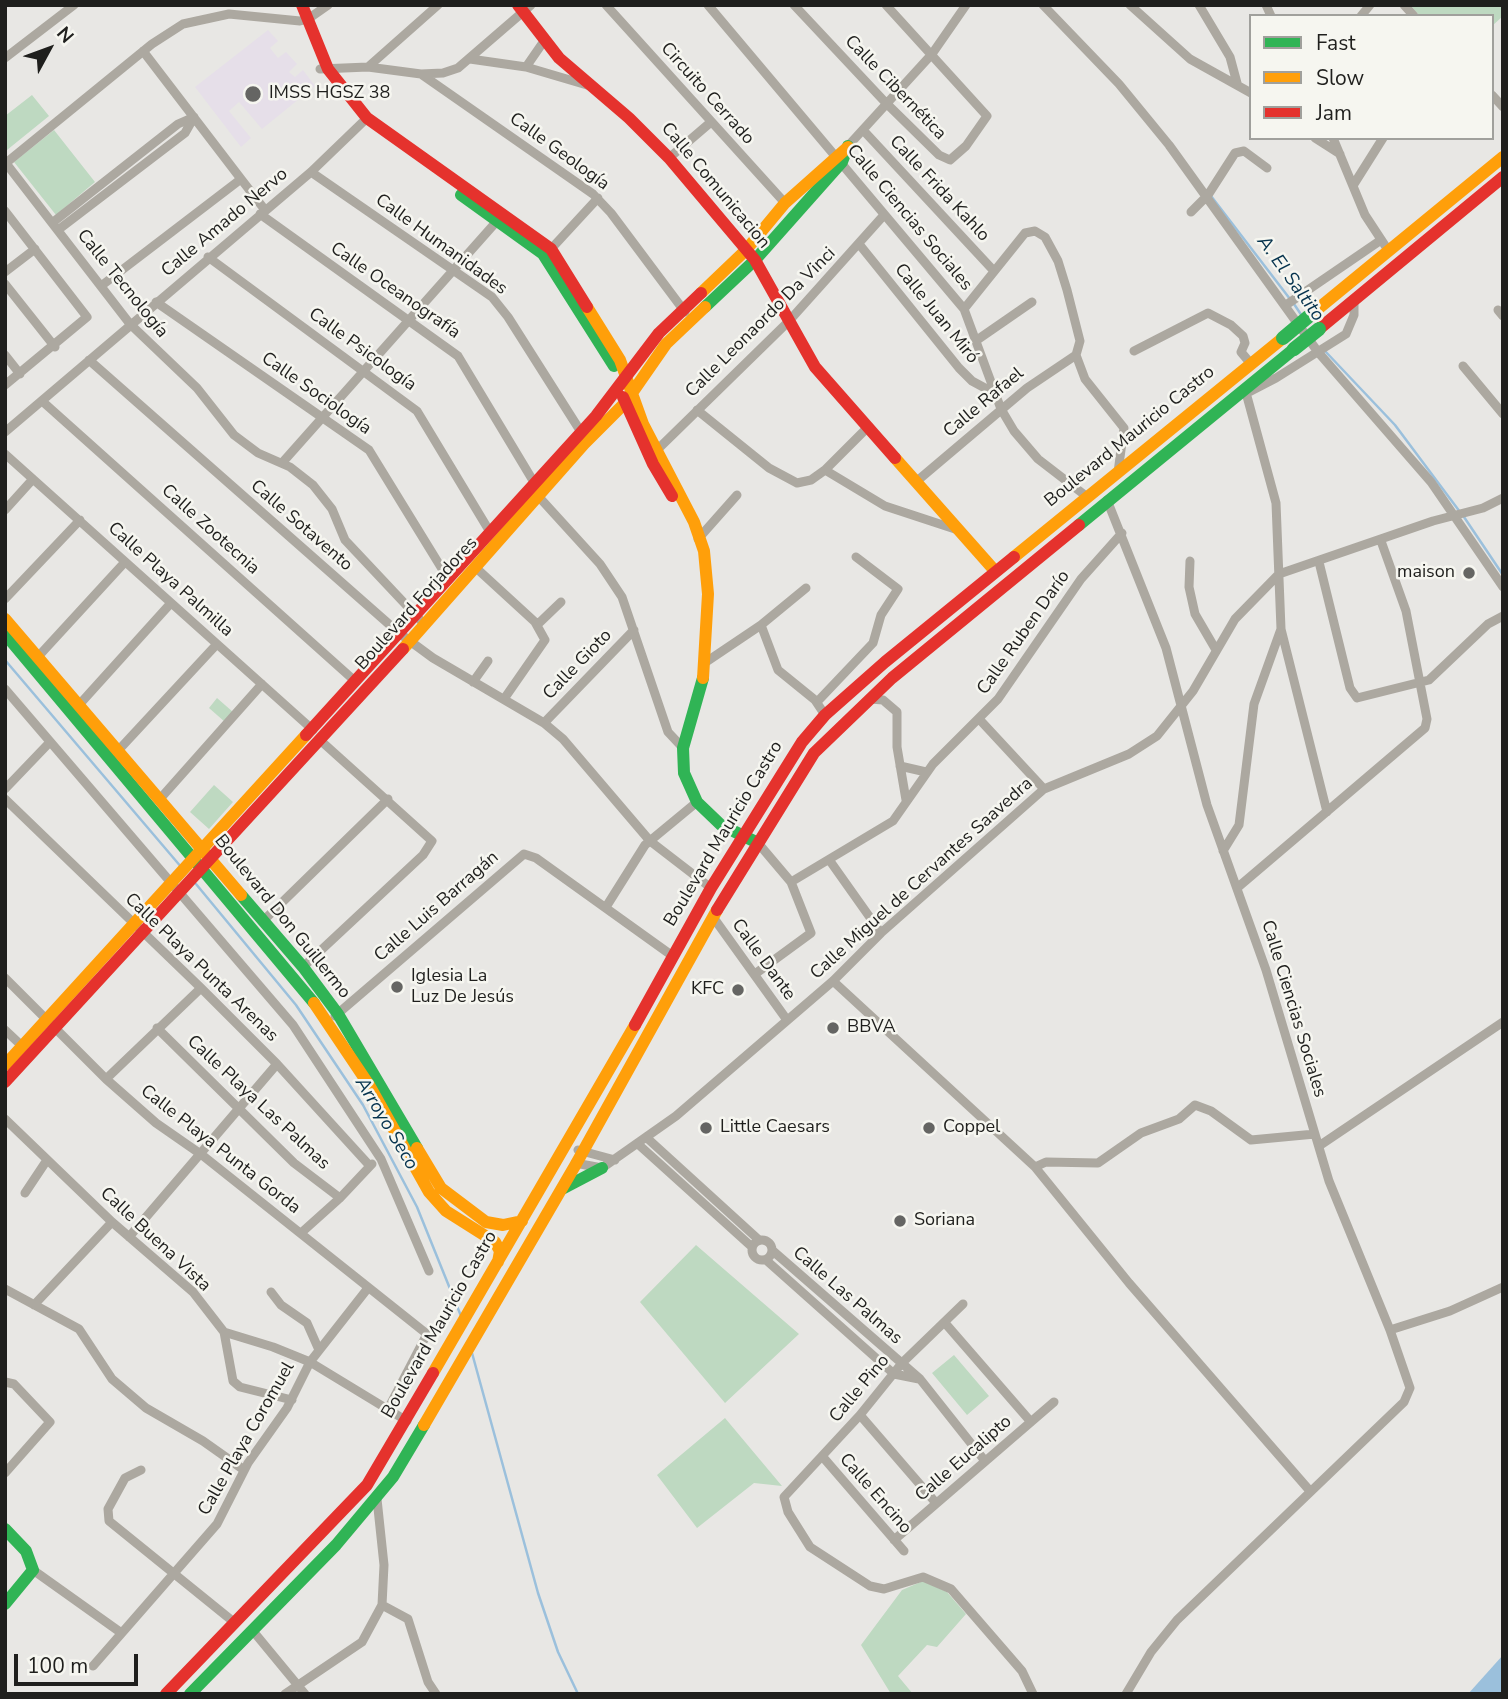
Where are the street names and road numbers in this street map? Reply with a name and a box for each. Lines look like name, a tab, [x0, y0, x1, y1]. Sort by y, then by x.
street label: Calle Cibernética	[840, 31, 950, 145]
street label: Circuito Cerrado	[655, 38, 759, 150]
street label: Calle Geología	[505, 108, 613, 196]
street label: Calle Comunicacion	[656, 119, 774, 253]
street label: Calle Frida Kahlo	[884, 131, 994, 247]
street label: Calle Ciencias Sociales	[842, 141, 976, 295]
street label: Calle Amado Nervo	[157, 164, 293, 282]
street label: Calle Humanidades	[371, 190, 511, 300]
street label: Calle Tecnología	[72, 225, 172, 343]
street label: Calle Oceanografía	[326, 238, 464, 344]
street label: Calle Leonaordo Da Vinci	[681, 243, 841, 403]
street label: Calle Juan Miró	[889, 260, 983, 368]
street label: Calle Psicología	[304, 304, 420, 396]
street label: Calle Sociología	[257, 348, 375, 440]
street label: Boulevard Mauricio Castro	[1041, 362, 1219, 512]
street label: Calle Rafael	[940, 363, 1028, 443]
street label: Calle Sotavento	[246, 476, 356, 576]
street label: Calle Zootecnia	[157, 480, 263, 580]
street label: Calle Playa Palmilla	[103, 518, 237, 642]
street label: Boulevard Forjadores	[351, 533, 483, 675]
street label: Calle Ruben Darío	[973, 567, 1075, 699]
street label: Calle Gioto	[539, 625, 617, 705]
street label: Boulevard Mauricio Castro	[660, 737, 788, 931]
street label: Calle Miguel de Cervantes Saavedra	[806, 773, 1038, 985]
street label: Boulevard Don Guillermo	[209, 831, 355, 1003]
street label: Calle Luis Barragán	[370, 847, 504, 967]
street label: Calle Playa Punta Arenas	[120, 889, 282, 1047]
street label: Calle Dante	[726, 915, 800, 1005]
street label: Calle Ciencias Sociales	[1256, 918, 1330, 1100]
street label: Calle Playa Las Palmas	[182, 1031, 334, 1175]
street label: Calle Playa Punta Gorda	[136, 1081, 304, 1219]
street label: Calle Buena Vista	[95, 1183, 215, 1297]
street label: Boulevard Mauricio Castro	[378, 1228, 502, 1422]
street label: Calle Las Palmas	[788, 1243, 906, 1349]
street label: Calle Pino	[825, 1351, 895, 1427]
street label: Calle Playa Coromuel	[194, 1358, 300, 1520]
street label: Calle Eucalipto	[911, 1411, 1017, 1507]
street label: Calle Encino	[834, 1449, 916, 1539]

